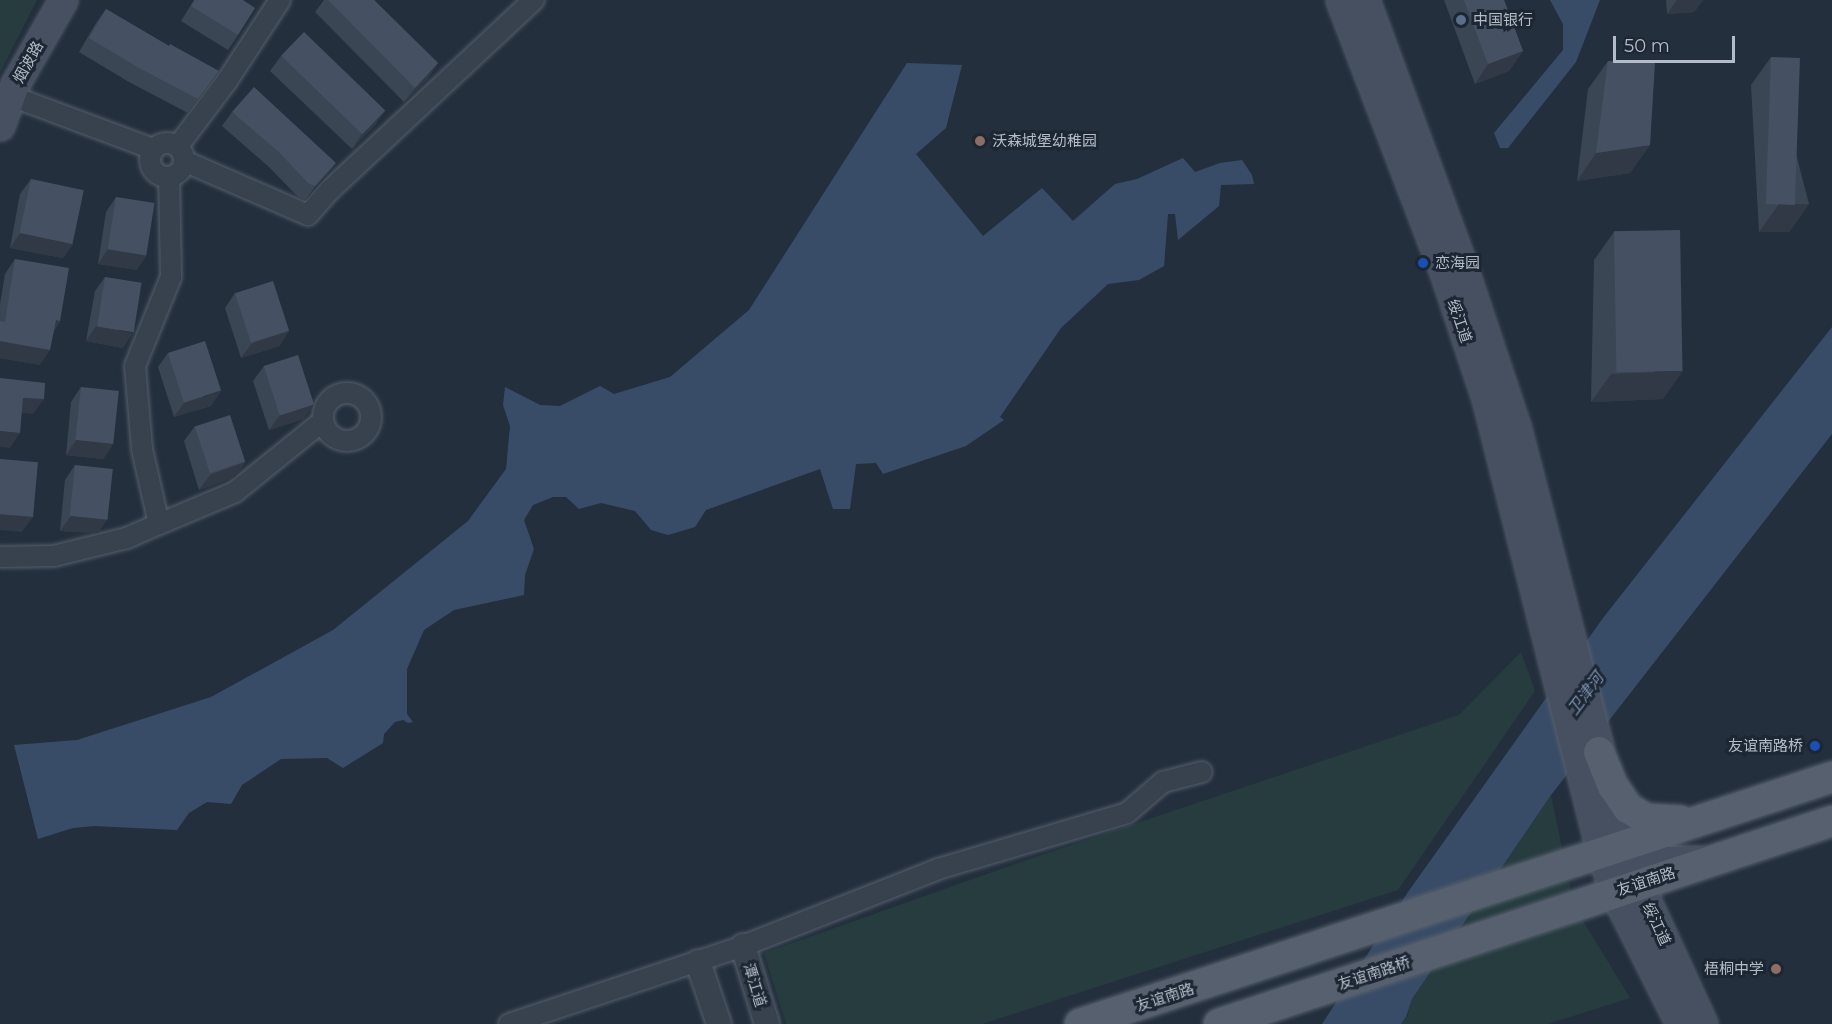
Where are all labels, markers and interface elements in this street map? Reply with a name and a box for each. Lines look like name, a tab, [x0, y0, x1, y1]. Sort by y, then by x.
place label: 中国银行	[1473, 11, 1533, 29]
marker: 中国银行	[1454, 13, 1468, 27]
scale bar	[1616, 24, 1738, 62]
text: 50 m	[1624, 35, 1670, 57]
street label: 烟波路	[9, 38, 47, 86]
place label: 沃森城堡幼稚园	[992, 132, 1097, 150]
marker: 沃森城堡幼稚园	[973, 134, 987, 148]
place label: 恋海园	[1435, 254, 1480, 272]
marker: 恋海园	[1416, 256, 1430, 270]
street label: 绥江道	[1444, 297, 1476, 345]
water label: 卫津河	[1564, 669, 1608, 719]
place label: 友谊南路桥	[1728, 737, 1803, 755]
marker: 友谊南路桥	[1808, 739, 1822, 753]
street label: 友谊南路	[1615, 863, 1677, 899]
street label: 绥江道	[1639, 900, 1675, 948]
street label: 友谊南路桥	[1336, 953, 1412, 993]
place label: 梧桐中学	[1704, 960, 1764, 978]
street label: 潭江道	[740, 961, 770, 1009]
marker: 梧桐中学	[1769, 962, 1783, 976]
street label: 友谊南路	[1134, 979, 1196, 1015]

